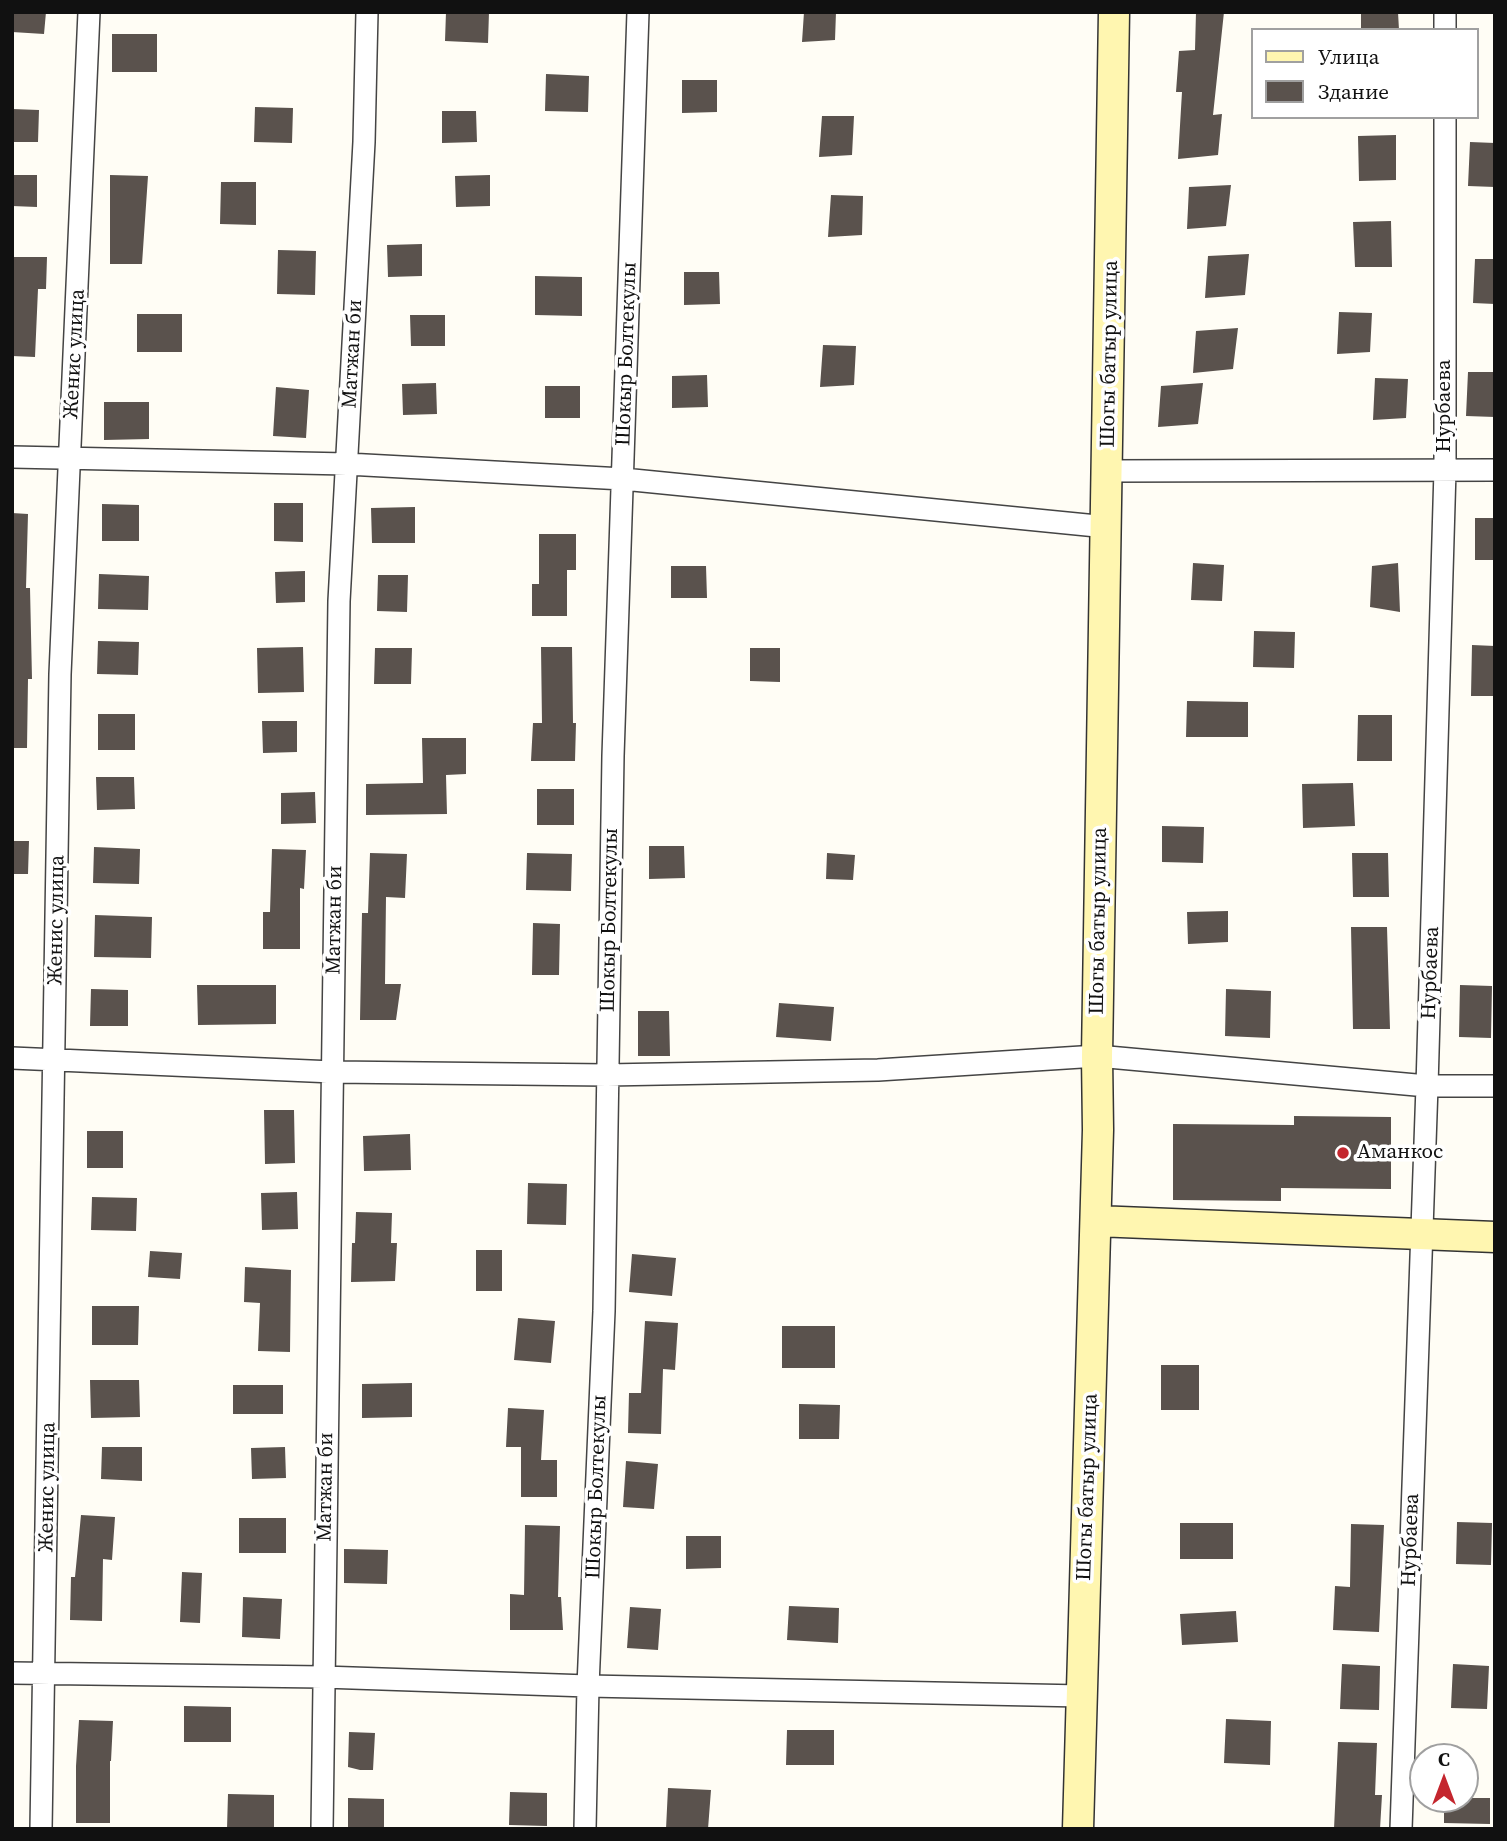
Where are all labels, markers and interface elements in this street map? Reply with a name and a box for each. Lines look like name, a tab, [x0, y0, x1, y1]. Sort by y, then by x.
legend	[1252, 28, 1479, 119]
text: Улица	[1318, 42, 1379, 71]
text: Здание	[1318, 77, 1389, 106]
street label: Шогы батыр улица	[1096, 260, 1124, 448]
street label: Шокыр Болтекулы	[611, 261, 643, 447]
street label: Женис улица	[59, 288, 91, 420]
street label: Матжан би	[338, 299, 368, 409]
street label: Нурбаева	[1432, 359, 1458, 453]
street label: Шогы батыр улица	[1085, 827, 1113, 1015]
street label: Шокыр Болтекулы	[596, 828, 624, 1012]
street label: Женис улица	[43, 855, 71, 985]
street label: Матжан би	[321, 865, 349, 975]
street label: Нурбаева	[1417, 926, 1445, 1020]
place label: Аманкос	[1357, 1140, 1443, 1166]
marker: Аманкос	[1335, 1145, 1351, 1161]
street label: Шогы батыр улица	[1072, 1393, 1104, 1581]
street label: Шокыр Болтекулы	[581, 1394, 613, 1580]
street label: Женис улица	[34, 1422, 62, 1552]
street label: Матжан би	[312, 1432, 340, 1542]
street label: Нурбаева	[1397, 1493, 1425, 1587]
north arrow	[1409, 1743, 1479, 1813]
text: С	[1438, 1746, 1450, 1772]

